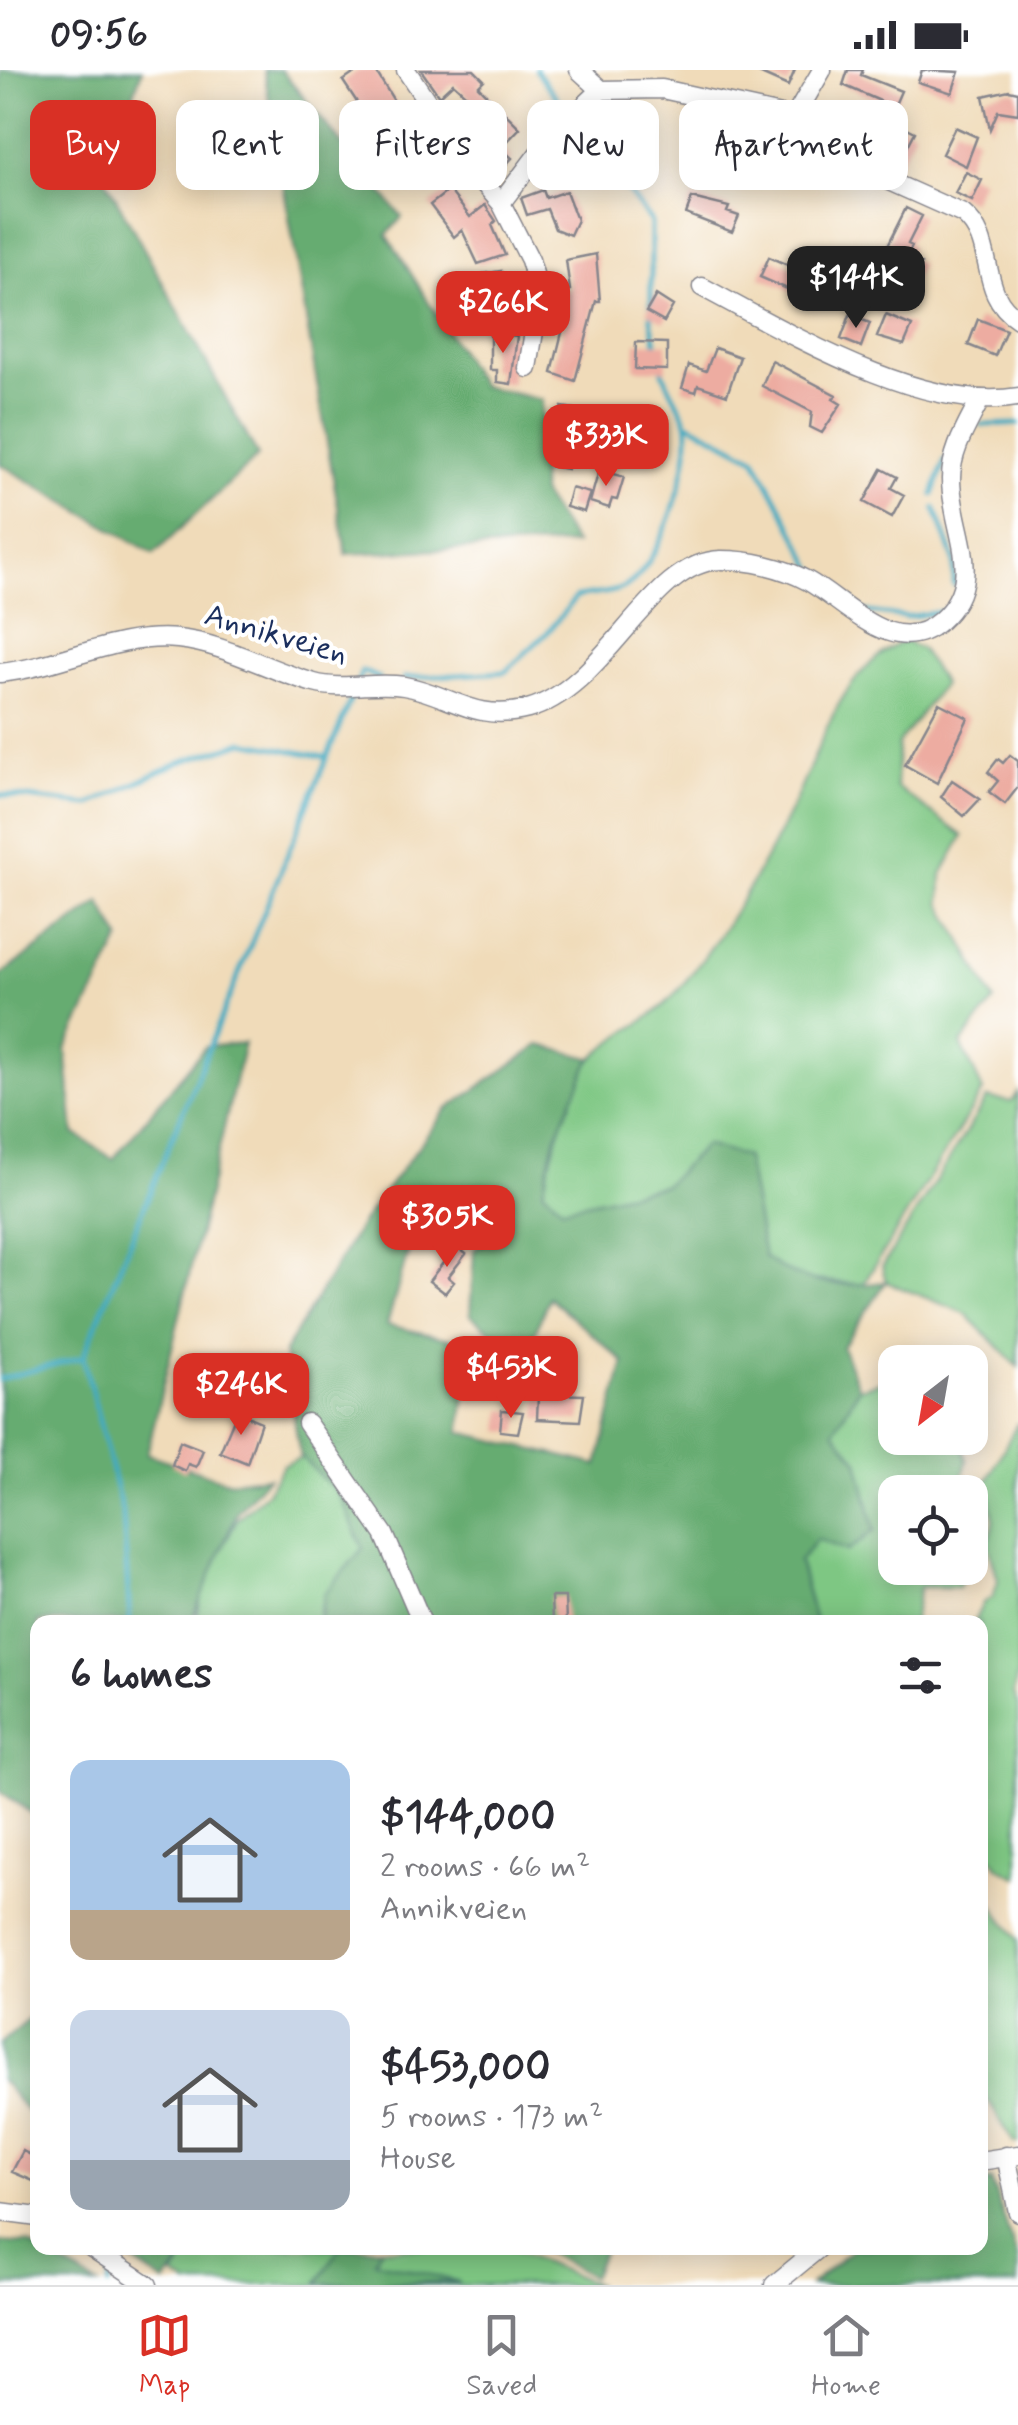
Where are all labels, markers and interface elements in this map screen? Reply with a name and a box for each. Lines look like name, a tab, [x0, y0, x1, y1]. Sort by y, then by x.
text: 09:56	[50, 11, 148, 60]
chip: Buy	[30, 100, 156, 190]
chip: Rent	[176, 100, 319, 190]
chip: Filters	[339, 100, 507, 190]
chip: New	[527, 100, 659, 190]
chip: Apartment	[679, 100, 908, 190]
pin: $144K	[786, 246, 926, 331]
text: $144K	[809, 257, 903, 299]
pin: $266K	[433, 271, 573, 356]
text: $266K	[458, 282, 548, 324]
pin: $333K	[536, 404, 676, 489]
text: $333K	[565, 415, 647, 457]
street label: Annikveien	[199, 595, 353, 675]
pin: $305K	[377, 1185, 517, 1270]
text: $305K	[401, 1196, 493, 1238]
pin: $453K	[441, 1336, 581, 1421]
north arrow	[878, 1345, 988, 1455]
map controls	[878, 1345, 988, 1585]
text: $453K	[466, 1347, 556, 1389]
pin: $246K	[171, 1353, 311, 1438]
text: $246K	[195, 1364, 287, 1406]
button: locate	[878, 1475, 988, 1585]
text: 6 homes	[70, 1648, 213, 1703]
icon: filters	[893, 1648, 948, 1703]
text: $144,000	[380, 1791, 556, 1846]
icon: home	[150, 1800, 270, 1920]
text: 2 rooms · 66 m²	[380, 1846, 590, 1888]
text: Annikveien	[380, 1888, 527, 1930]
text: $453,000	[380, 2041, 551, 2096]
icon: home	[150, 2050, 270, 2170]
text: 5 rooms · 173 m²	[380, 2096, 603, 2138]
text: House	[380, 2138, 456, 2180]
tab: Map	[137, 2308, 192, 2405]
tab: Saved	[466, 2308, 537, 2405]
tab: Home	[811, 2308, 881, 2405]

